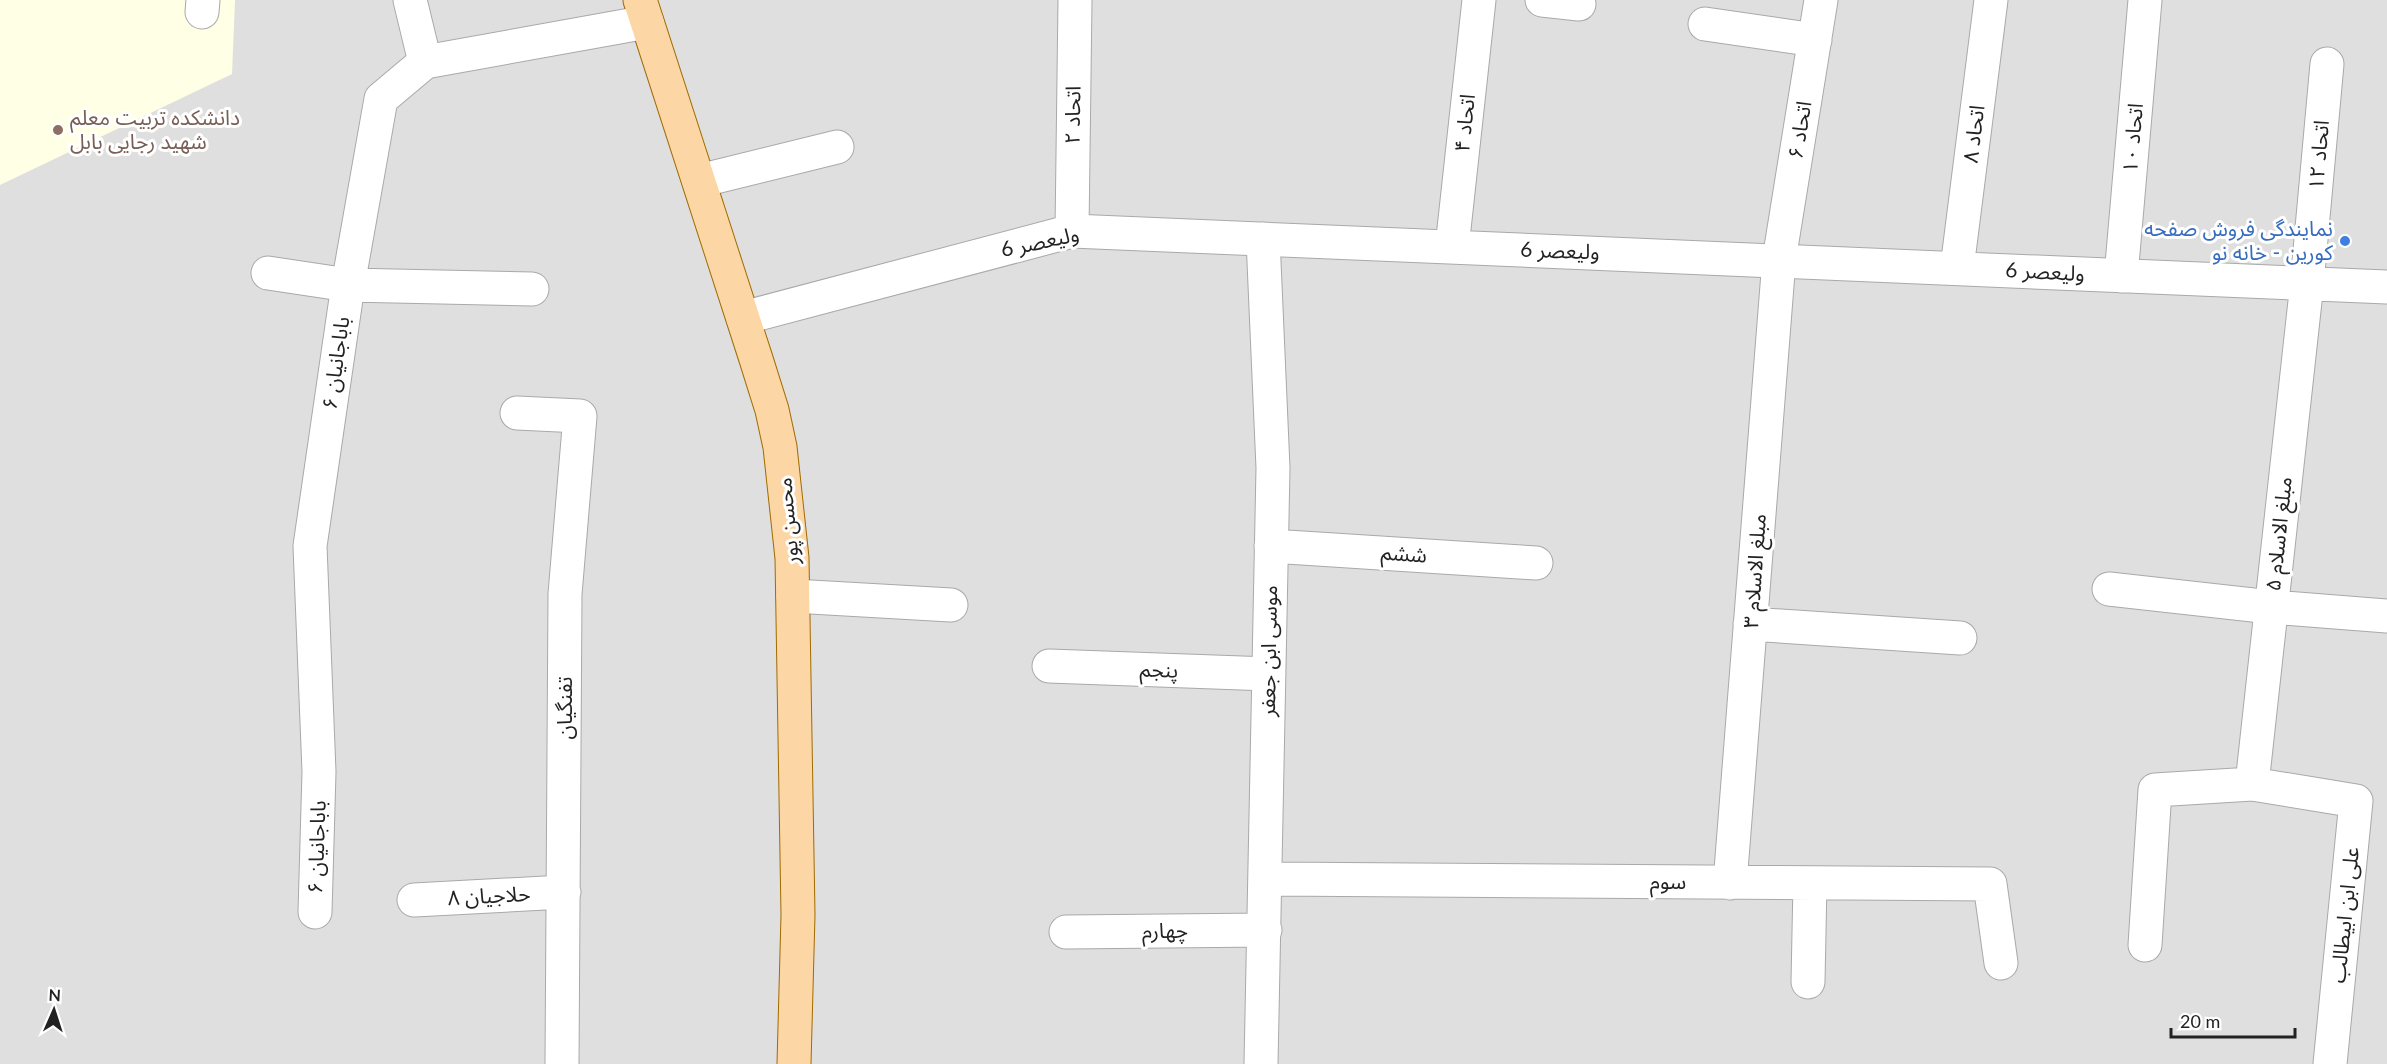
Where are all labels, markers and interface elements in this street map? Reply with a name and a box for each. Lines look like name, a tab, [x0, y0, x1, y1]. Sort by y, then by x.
street label: اتحاد ۲	[1058, 86, 1085, 144]
street label: اتحاد ۴	[1448, 93, 1479, 153]
street label: اتحاد ۶	[1782, 99, 1815, 160]
street label: اتحاد ۱۰	[2116, 102, 2147, 174]
street label: اتحاد ۸	[1957, 103, 1988, 164]
place label: دانشکده تربیت معلم شهید رجایی بابل	[70, 104, 240, 154]
street label: اتحاد ۱۲	[2302, 119, 2333, 191]
marker: دانشکده تربیت معلم شهید رجایی بابل	[51, 123, 65, 137]
place label: نمایندگی فروش صفحه کورین - خانه نو	[2144, 215, 2333, 265]
street label: ولیعصر 6	[998, 220, 1081, 262]
marker: نمایندگی فروش صفحه کورین - خانه نو	[2338, 234, 2352, 248]
street label: ولیعصر 6	[1520, 236, 1600, 264]
street label: ولیعصر 6	[2005, 256, 2085, 286]
street label: باباجانیان ۶	[316, 315, 354, 411]
street label: مبلغ الاسلام ۵	[2259, 475, 2301, 593]
street label: محسن پور	[770, 477, 805, 566]
street label: مبلغ الاسلام ۳	[1737, 513, 1775, 629]
street label: ششم	[1380, 538, 1428, 571]
street label: موسی ابن جعفر	[1254, 585, 1282, 718]
street label: پنجم	[1139, 655, 1179, 686]
street label: تفنگیان	[551, 677, 577, 739]
street label: باباجانیان ۶	[301, 800, 331, 894]
street label: علی ابن ابیطالب	[2324, 845, 2364, 984]
street label: سوم	[1650, 868, 1686, 898]
street label: حلاجیان ۸	[447, 880, 531, 910]
street label: چهارم	[1142, 917, 1188, 947]
north arrow	[24, 980, 84, 1040]
text: N	[48, 985, 61, 1004]
scale bar	[2171, 1001, 2296, 1039]
text: 20 m	[2180, 1010, 2220, 1032]

